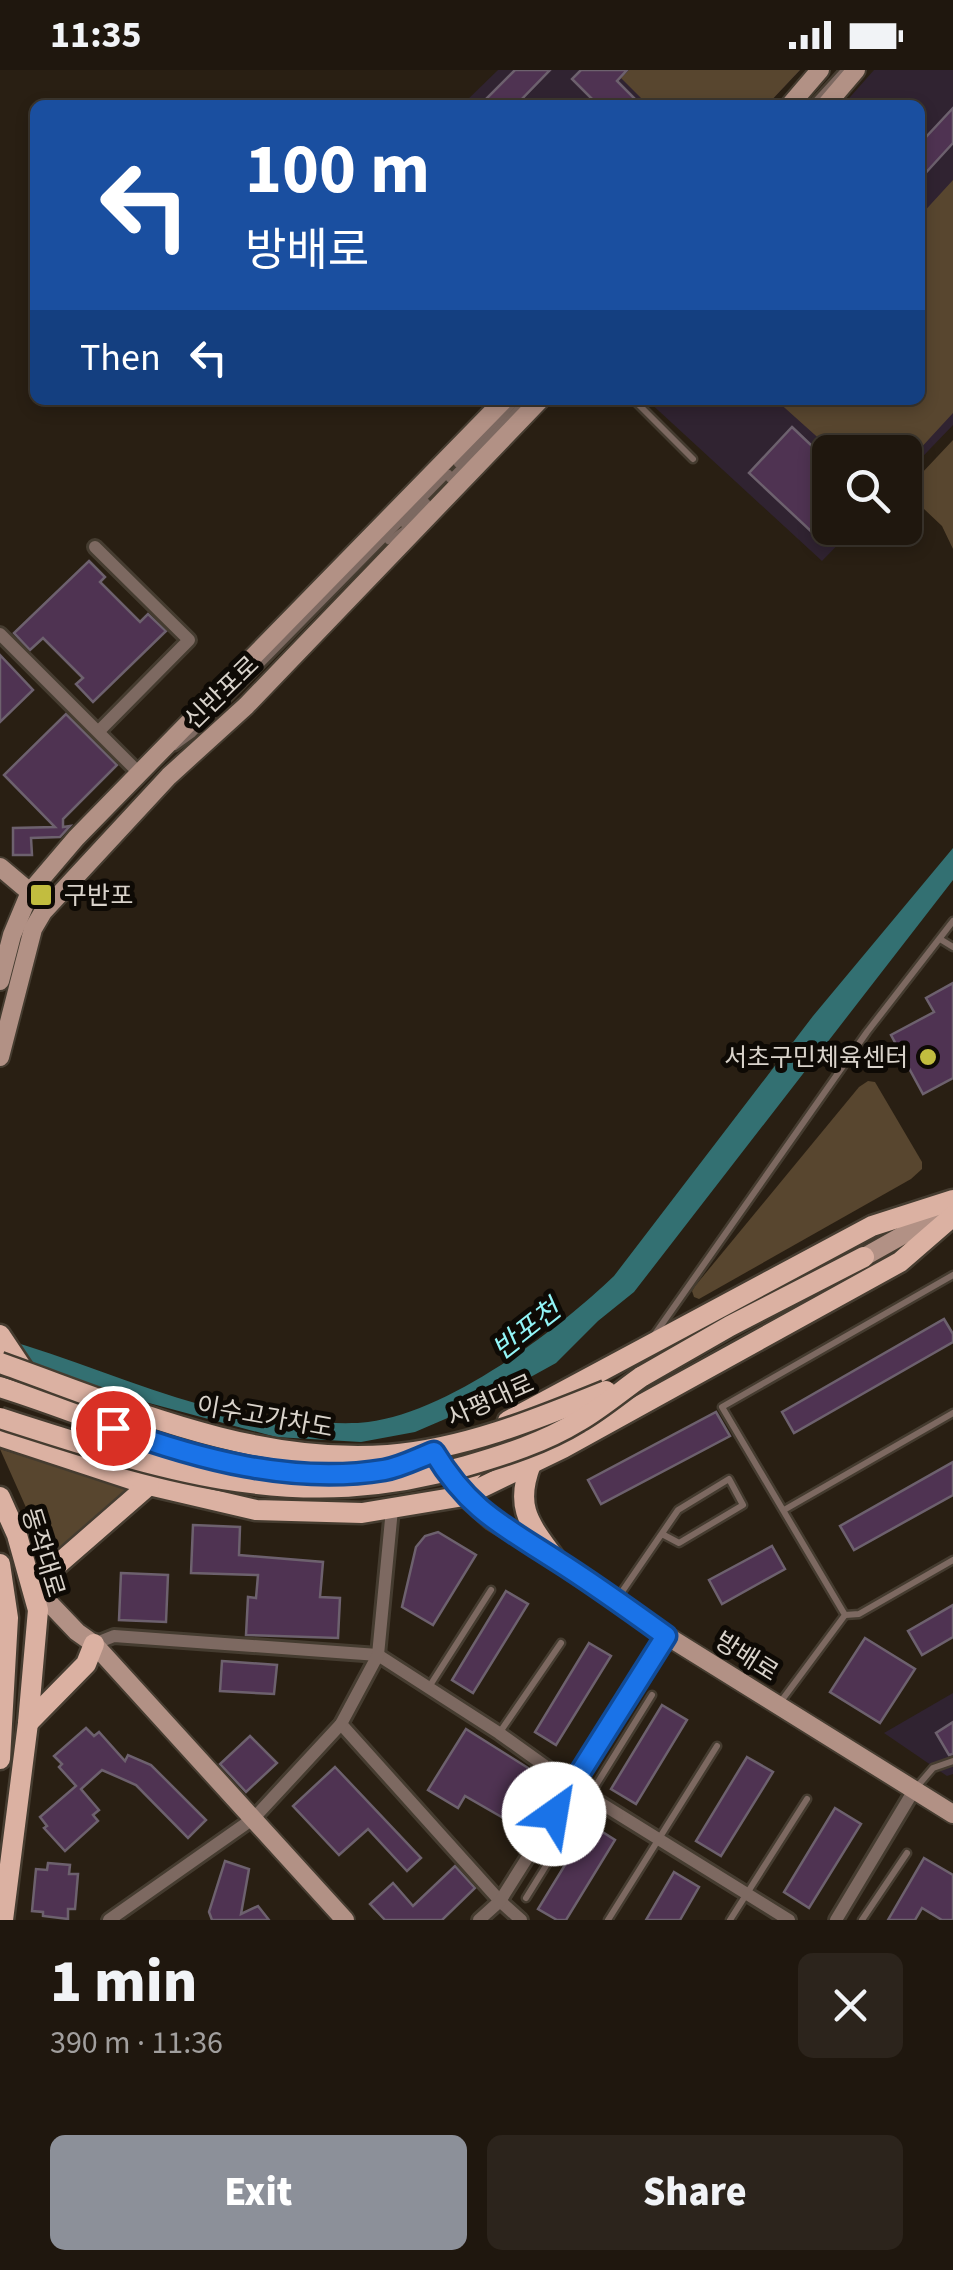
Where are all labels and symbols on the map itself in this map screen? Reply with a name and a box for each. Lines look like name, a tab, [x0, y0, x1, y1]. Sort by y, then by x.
street label: 신반포로	[176, 648, 267, 738]
place label: 구반포	[64, 878, 133, 914]
marker: 구반포	[28, 882, 54, 908]
place label: 서초구민체육센터	[724, 1040, 908, 1076]
marker: 서초구민체육센터	[917, 1046, 939, 1068]
water label: 반포천	[484, 1288, 572, 1369]
street label: 사평대로	[441, 1366, 540, 1436]
pin	[71, 1386, 156, 1471]
street label: 이수고가차도	[194, 1387, 336, 1447]
street label: 동작대로	[12, 1503, 74, 1602]
street label: 방배로	[708, 1623, 785, 1690]
position arrow	[502, 1762, 606, 1866]

